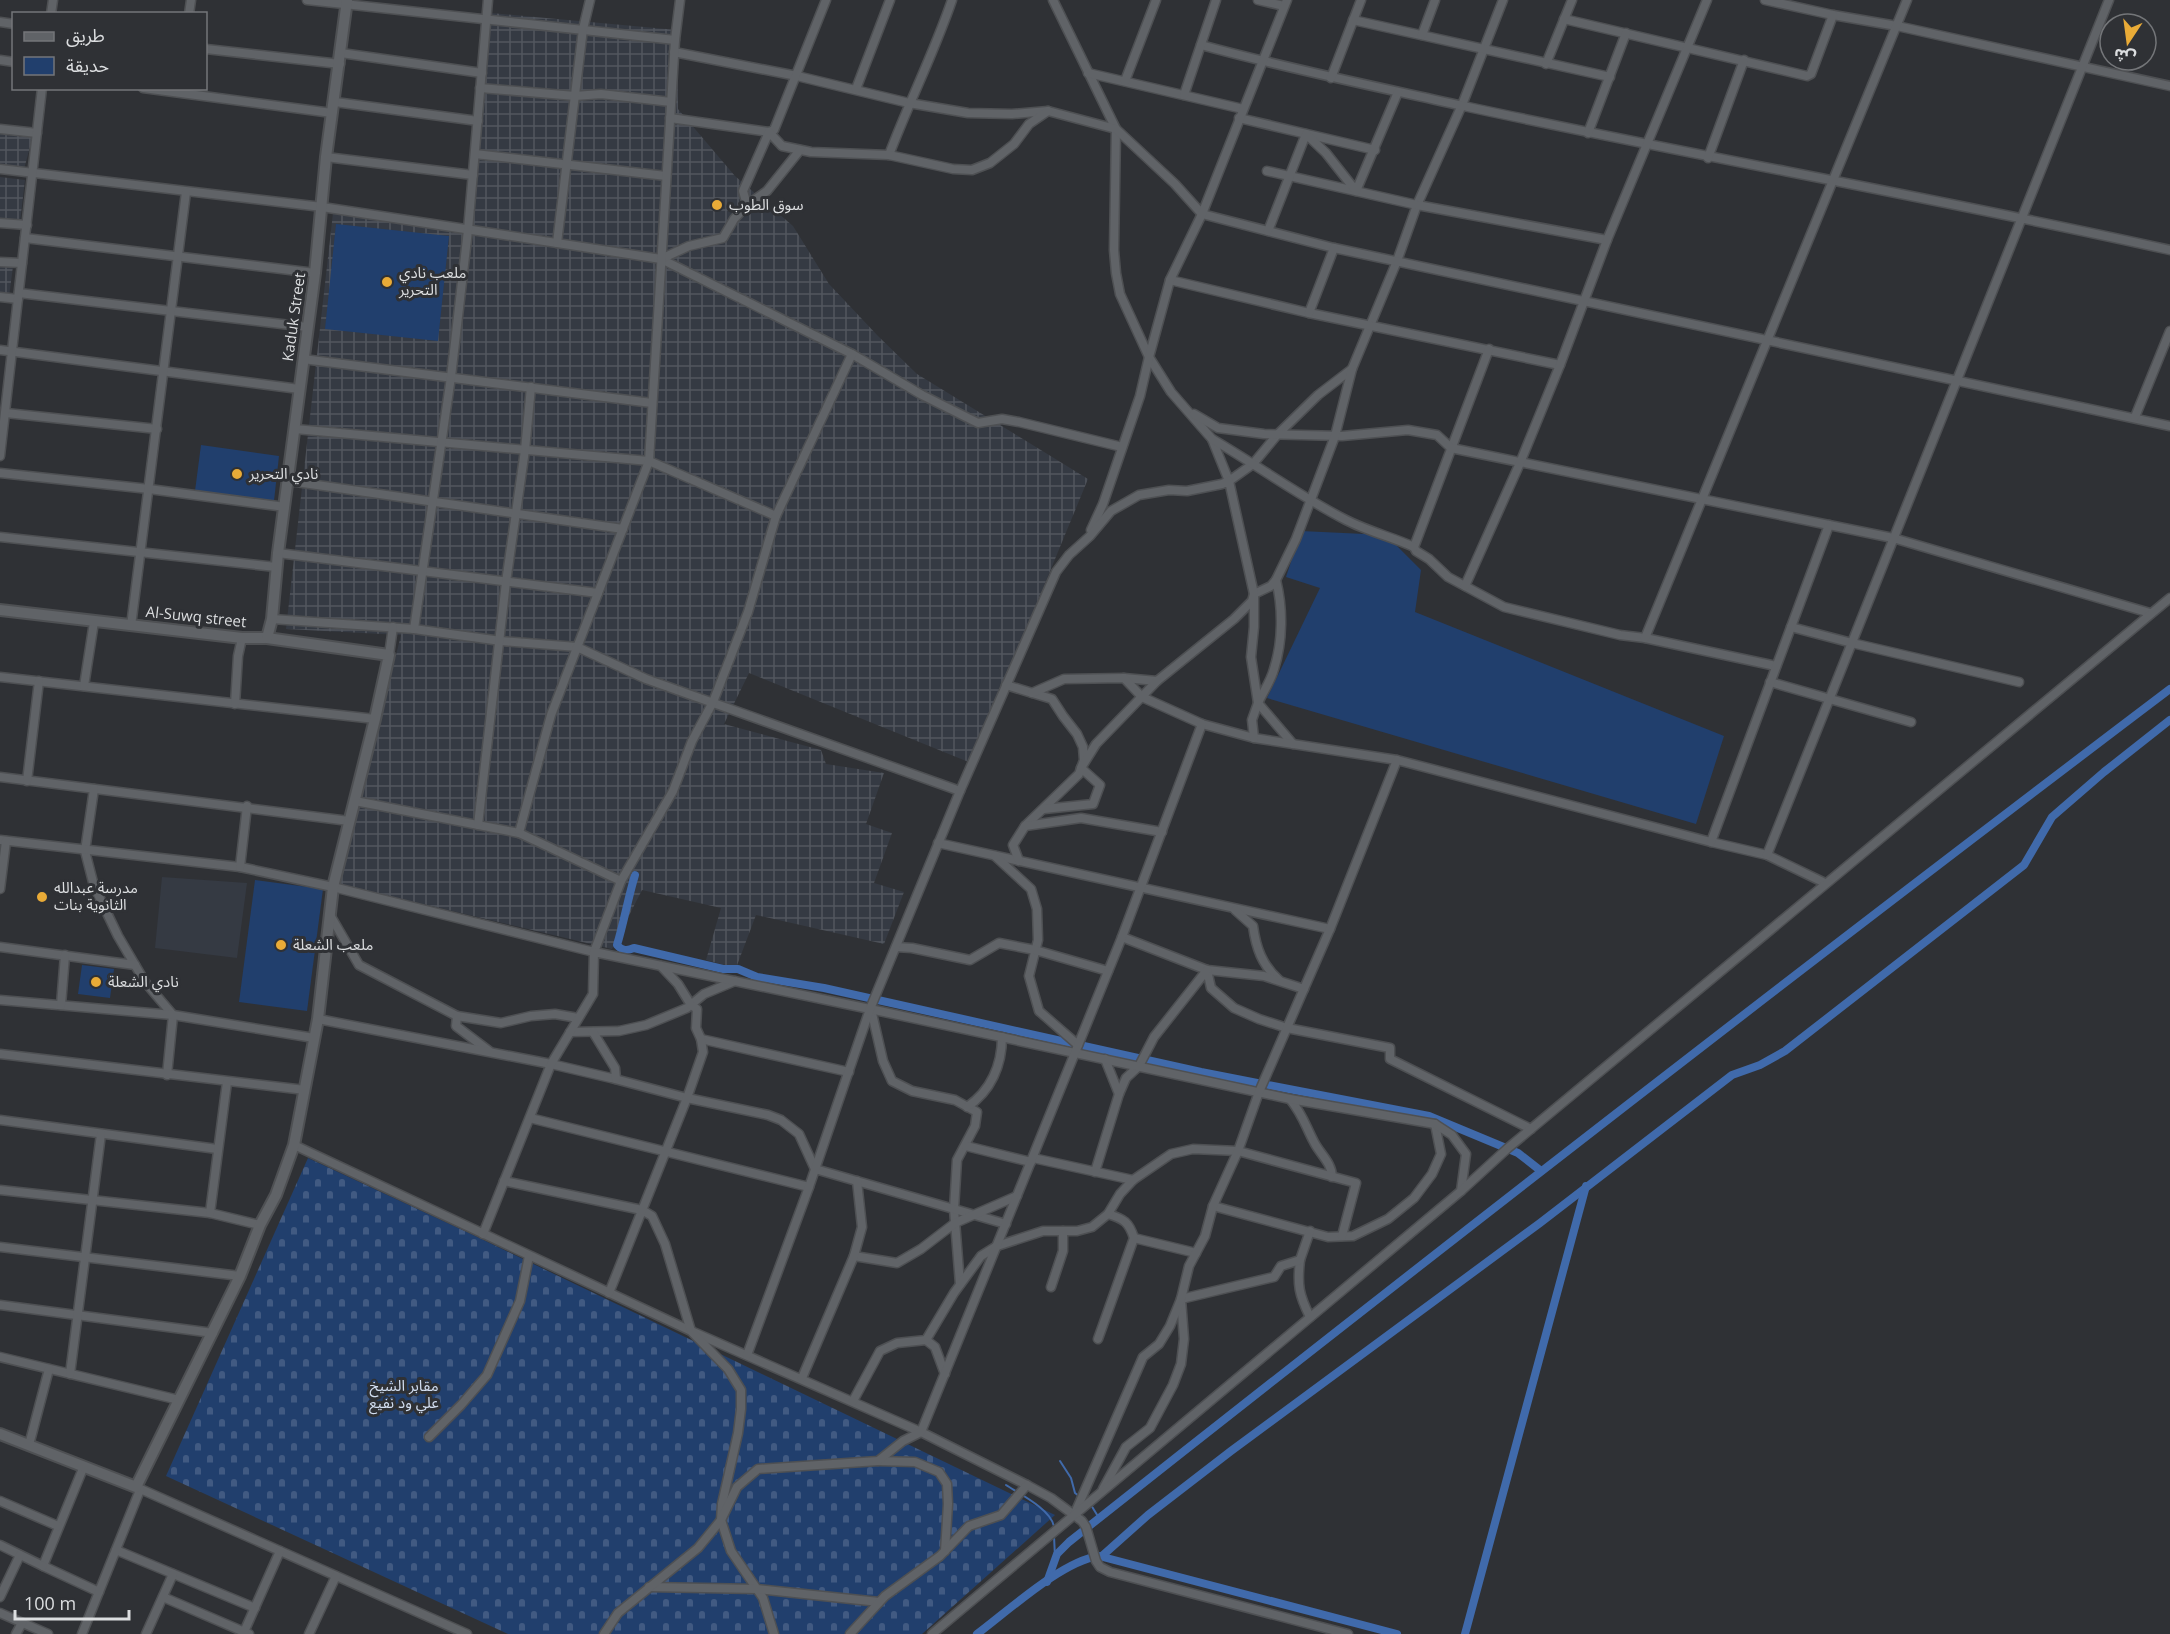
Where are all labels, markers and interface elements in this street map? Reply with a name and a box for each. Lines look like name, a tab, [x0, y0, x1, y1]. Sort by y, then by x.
legend	[12, 12, 207, 90]
north arrow	[2098, 12, 2158, 72]
text: طريق	[66, 23, 105, 47]
text: ش	[2111, 43, 2138, 70]
text: حديقة	[66, 53, 109, 77]
place label: سوق الطوب	[729, 194, 804, 214]
marker: سوق الطوب	[710, 198, 724, 212]
place label: ملعب نادي التحرير	[398, 262, 466, 299]
street label: Kaduk Street	[277, 271, 309, 363]
marker: ملعب نادي التحرير	[380, 275, 394, 289]
place label: نادي التحرير	[248, 463, 318, 485]
marker: نادي التحرير	[230, 467, 244, 481]
street label: Al-Suwq street	[145, 601, 247, 631]
place label: مدرسة عبدالله الثانوية بنات	[54, 877, 138, 914]
marker: مدرسة عبدالله الثانوية بنات	[35, 890, 49, 904]
place label: ملعب الشعلة	[293, 934, 373, 954]
marker: ملعب الشعلة	[274, 938, 288, 952]
place label: نادي الشعلة	[108, 971, 179, 993]
marker: نادي الشعلة	[89, 975, 103, 989]
park label: مقابر الشيخ علي ود نفيع	[369, 1375, 439, 1415]
scale bar	[15, 1583, 129, 1621]
text: 100 m	[24, 1591, 76, 1615]

